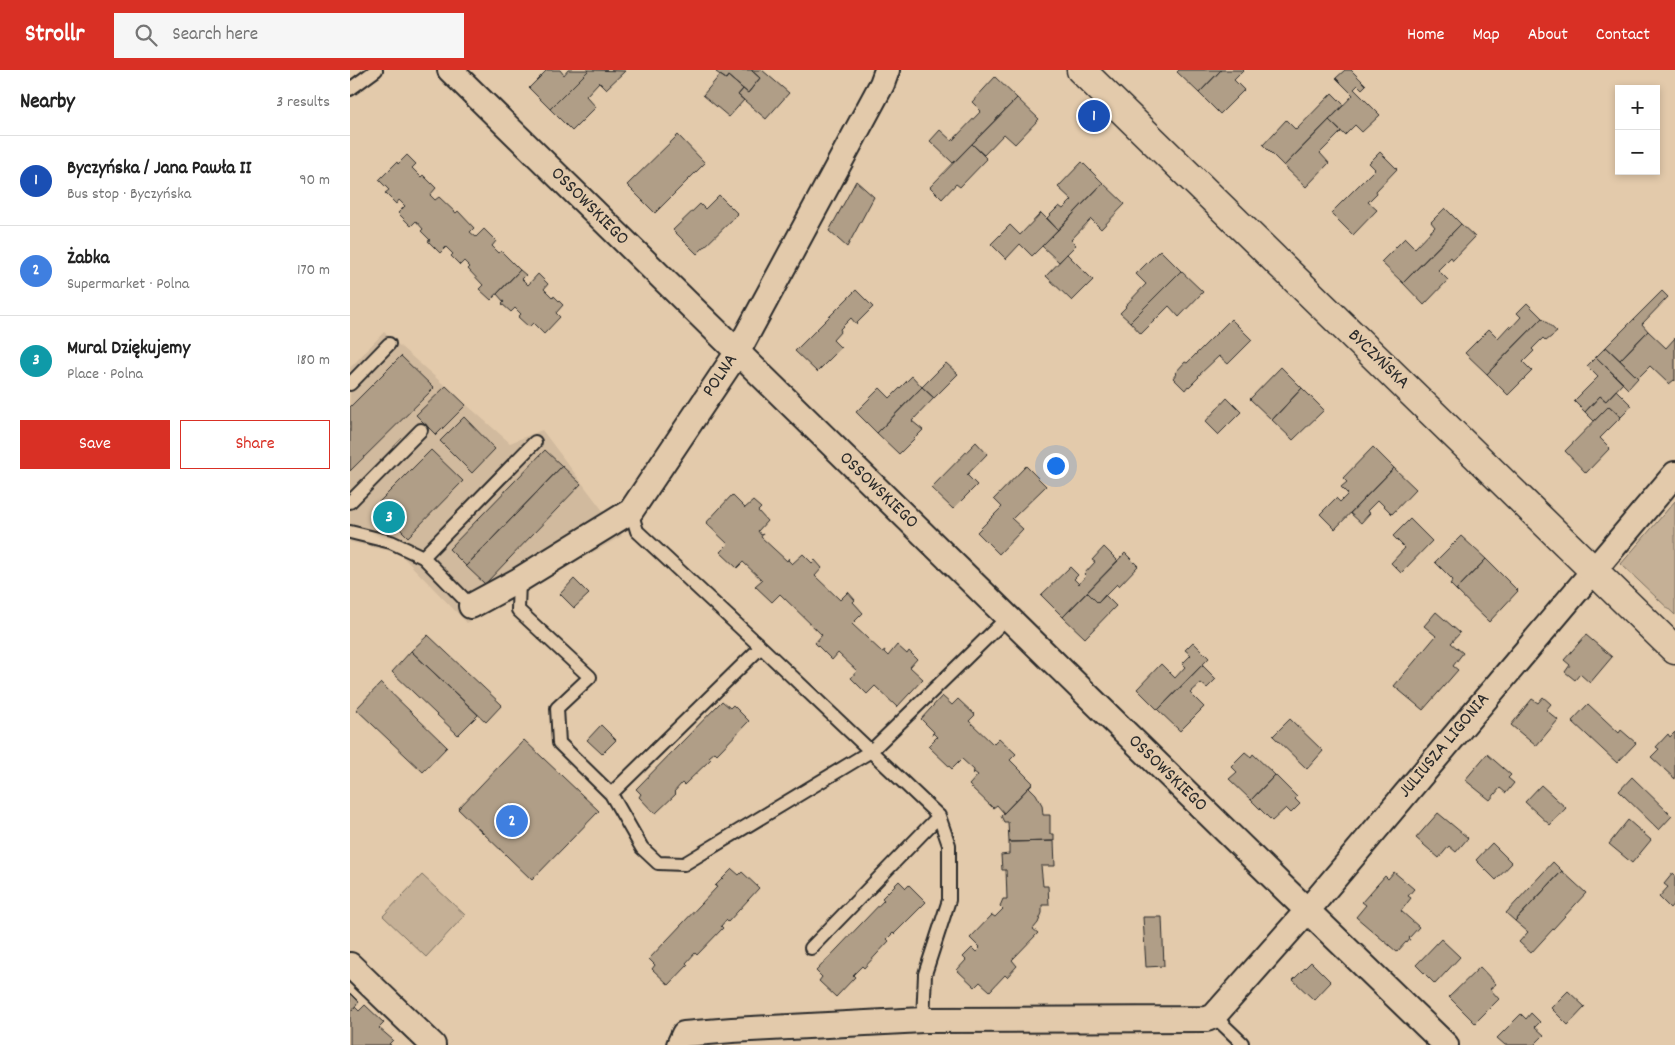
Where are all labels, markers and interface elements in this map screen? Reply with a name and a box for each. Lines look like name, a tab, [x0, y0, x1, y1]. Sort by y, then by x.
search box	[114, 13, 464, 58]
text: Strollr	[25, 18, 84, 52]
icon: search	[132, 21, 160, 49]
text: Search here	[172, 22, 258, 49]
text: Home	[1407, 23, 1444, 48]
text: Map	[1472, 23, 1500, 48]
text: About	[1528, 23, 1568, 48]
text: Contact	[1596, 23, 1650, 48]
map controls	[1615, 85, 1660, 175]
button: +	[1615, 85, 1660, 130]
text: Nearby	[20, 88, 75, 118]
text: 3 results	[276, 91, 330, 114]
pin: 1	[1078, 97, 1110, 135]
button: −	[1615, 130, 1660, 175]
text: Byczyńska / Jana Pawła II	[67, 156, 251, 183]
street label: OSSOWSKIEGO	[544, 162, 634, 252]
text: 1	[34, 169, 38, 192]
text: 90 m	[299, 169, 330, 192]
text: Bus stop · Byczyńska	[67, 183, 191, 206]
text: Żabka	[67, 246, 109, 273]
text: 2	[33, 259, 40, 282]
text: 170 m	[297, 259, 330, 282]
text: Supermarket · Polna	[67, 273, 189, 296]
street label: BYCZYŃSKA	[1341, 324, 1415, 396]
text: Mural Dziękujemy	[67, 336, 190, 363]
text: 3	[32, 349, 40, 372]
text: 180 m	[297, 349, 330, 372]
street label: POLNA	[697, 349, 745, 403]
text: Place · Polna	[67, 363, 143, 386]
button: Save	[20, 420, 170, 469]
button: Share	[180, 420, 330, 469]
street label: OSSOWSKIEGO	[832, 446, 924, 536]
your location	[1043, 453, 1069, 479]
pin: 3	[373, 498, 405, 536]
street label: JULIUSZA LIGONIA	[1393, 687, 1497, 805]
street label: OSSOWSKIEGO	[1121, 729, 1213, 819]
pin: 2	[496, 802, 528, 840]

